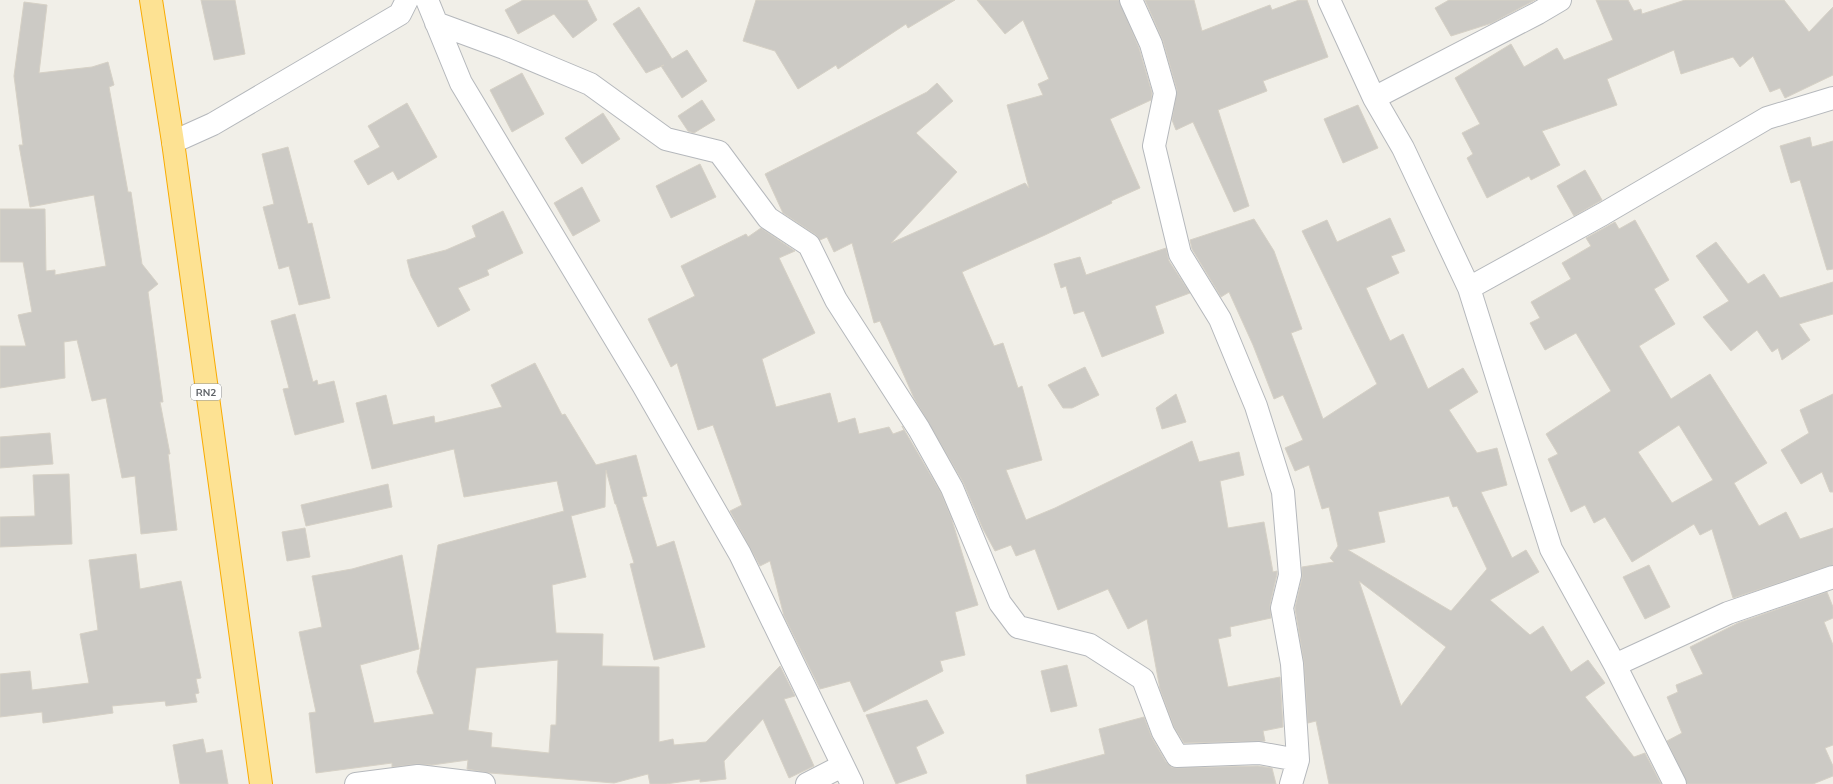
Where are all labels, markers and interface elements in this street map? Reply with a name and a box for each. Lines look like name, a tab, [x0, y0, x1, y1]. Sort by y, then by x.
road number: RN2	[191, 384, 221, 400]

